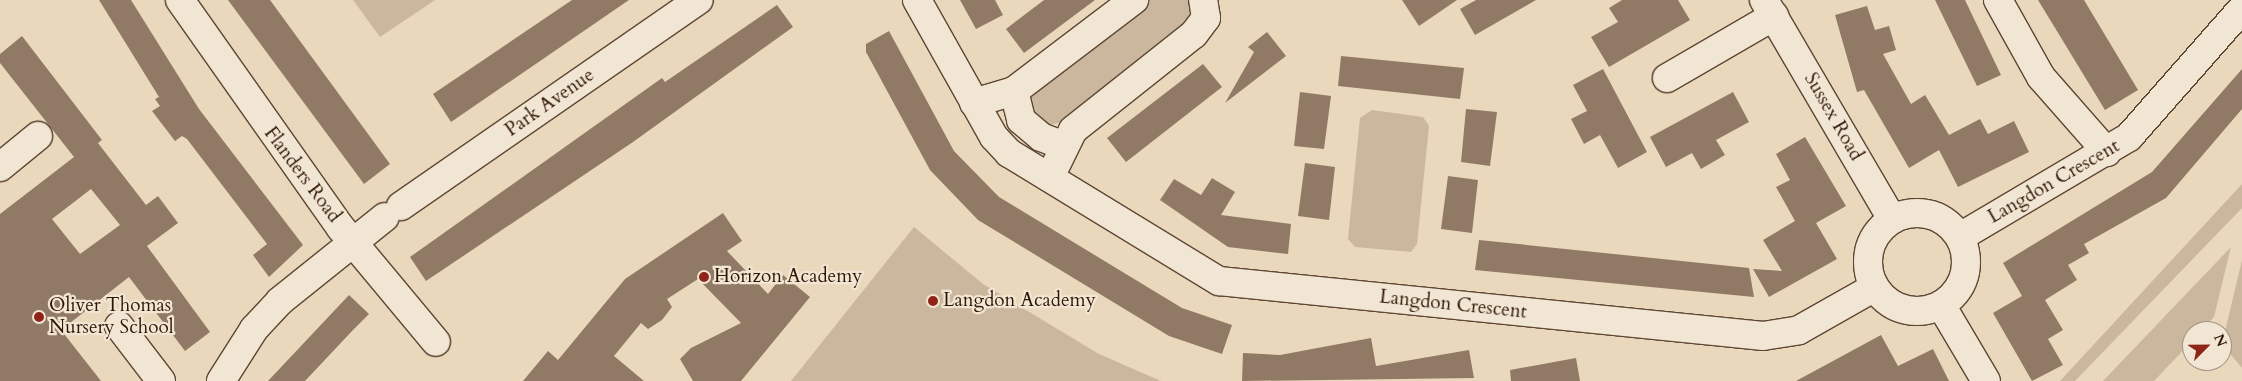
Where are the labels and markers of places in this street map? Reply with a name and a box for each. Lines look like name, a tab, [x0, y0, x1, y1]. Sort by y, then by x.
place label: Horizon Academy	[714, 266, 862, 288]
marker: Horizon Academy	[698, 271, 710, 283]
place label: Langdon Academy	[943, 290, 1096, 312]
place label: Oliver Thomas Nursery School	[49, 295, 174, 339]
marker: Langdon Academy	[927, 295, 939, 307]
marker: Oliver Thomas Nursery School	[33, 311, 45, 323]

